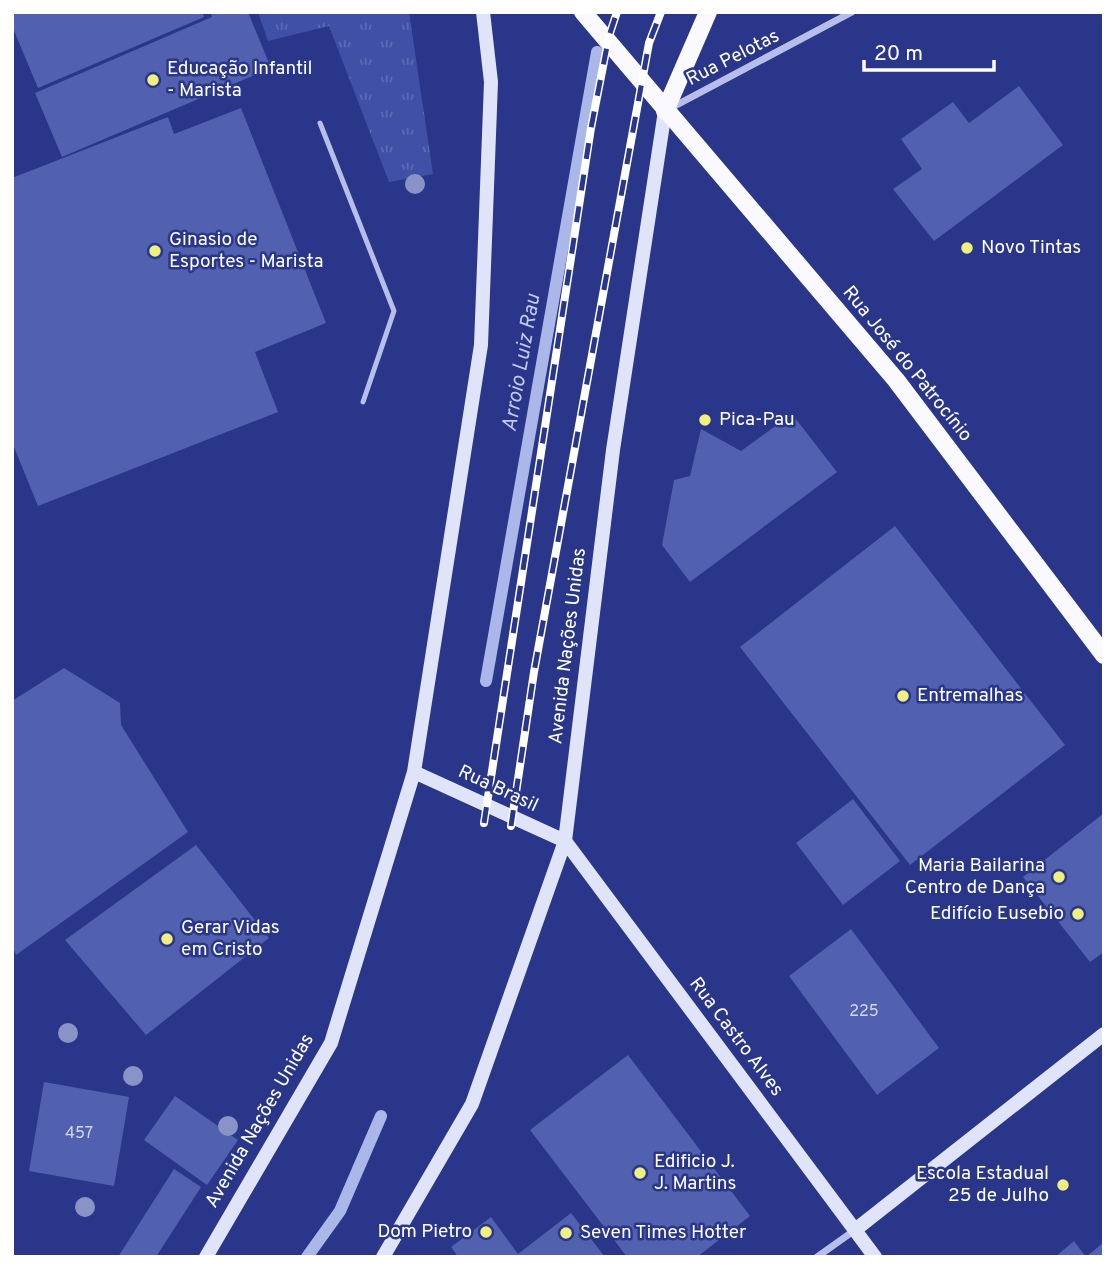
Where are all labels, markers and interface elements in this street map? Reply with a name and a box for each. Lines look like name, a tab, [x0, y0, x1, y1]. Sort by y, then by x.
street label: Rua Pelotas	[682, 24, 784, 92]
scale bar	[864, 28, 993, 72]
text: 20 m	[874, 41, 923, 68]
place label: Educação Infantil - Marista	[167, 57, 313, 103]
marker: Educação Infantil - Marista	[145, 72, 161, 88]
place label: Ginasio de Esportes - Marista	[169, 228, 323, 274]
place label: Novo Tintas	[981, 236, 1081, 260]
marker: Novo Tintas	[959, 240, 975, 256]
marker: Ginasio de Esportes - Marista	[147, 243, 163, 259]
street label: Rua José do Patrocínio	[837, 281, 977, 447]
water label: Arroio Luiz Rau	[497, 291, 547, 434]
place label: Pica-Pau	[719, 408, 795, 432]
marker: Pica-Pau	[697, 412, 713, 428]
street label: Avenida Nações Unidas	[544, 547, 592, 745]
place label: Entremalhas	[917, 684, 1023, 708]
marker: Entremalhas	[895, 688, 911, 704]
street label: Rua Brasil	[454, 760, 542, 818]
place label: Maria Bailarina Centro de Dança	[905, 854, 1045, 900]
marker: Maria Bailarina Centro de Dança	[1051, 869, 1067, 885]
place label: Edifício Eusebio	[930, 902, 1064, 926]
marker: Edifício Eusebio	[1070, 906, 1086, 922]
place label: Gerar Vidas em Cristo	[181, 916, 280, 962]
marker: Gerar Vidas em Cristo	[159, 931, 175, 947]
street label: Rua Castro Alves	[683, 973, 789, 1101]
house number: 225	[849, 1002, 879, 1022]
street label: Avenida Nações Unidas	[200, 1029, 320, 1213]
house number: 457	[65, 1124, 93, 1144]
place label: Edificio J. J. Martins	[654, 1150, 736, 1196]
place label: Escola Estadual 25 de Julho	[916, 1162, 1049, 1208]
marker: Edificio J. J. Martins	[632, 1165, 648, 1181]
marker: Escola Estadual 25 de Julho	[1055, 1177, 1071, 1193]
place label: Dom Pietro	[377, 1220, 472, 1244]
place label: Seven Times Hotter	[580, 1221, 747, 1245]
marker: Dom Pietro	[478, 1224, 494, 1240]
marker: Seven Times Hotter	[558, 1225, 574, 1241]

